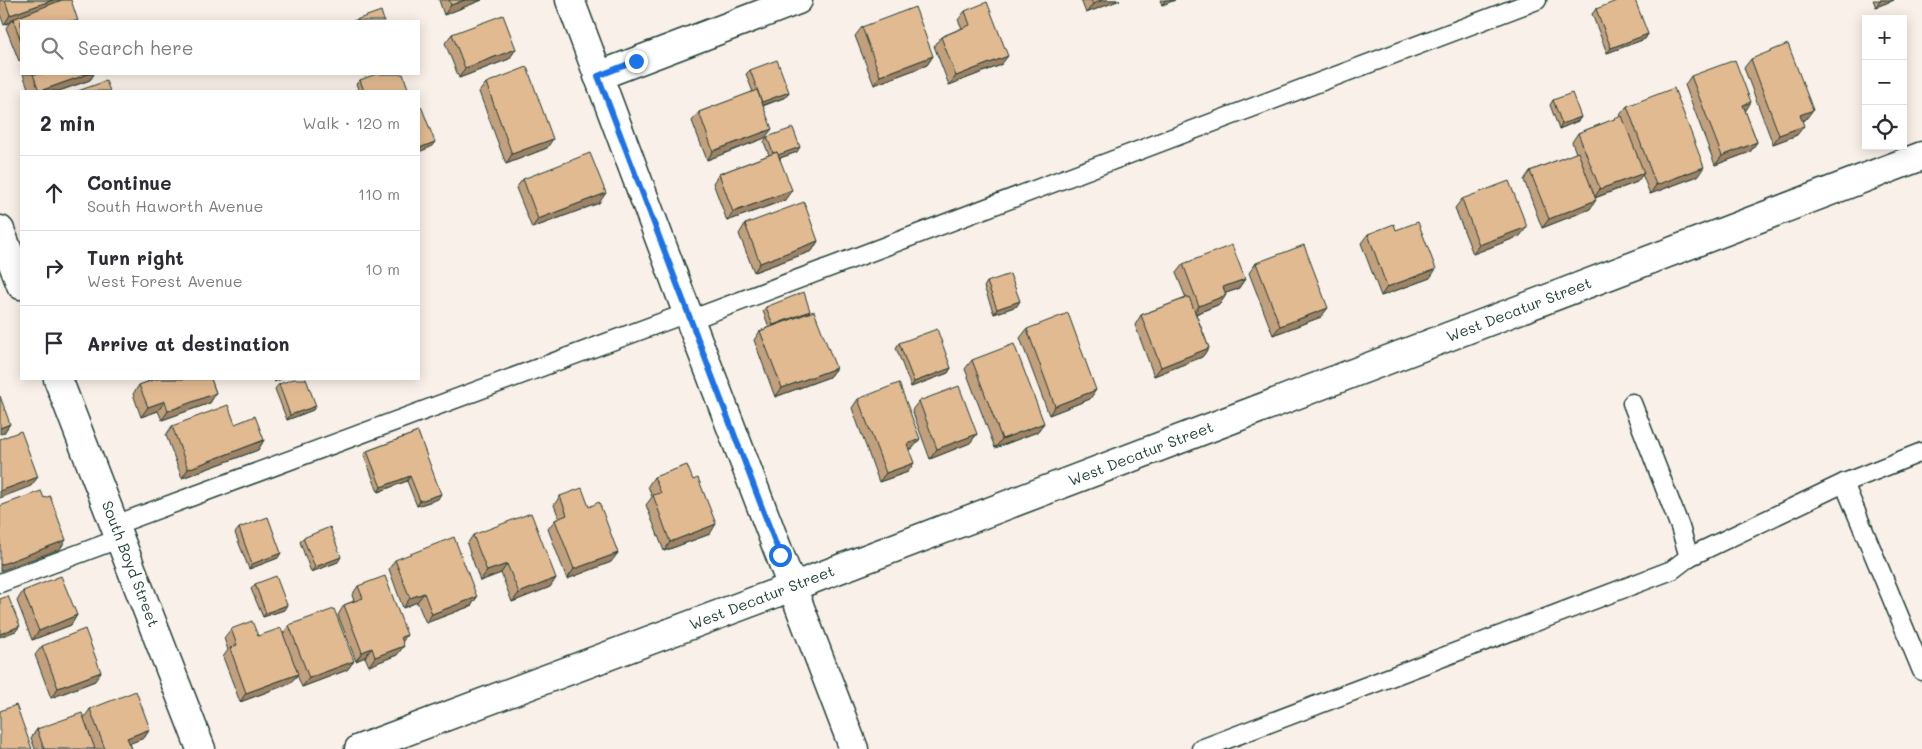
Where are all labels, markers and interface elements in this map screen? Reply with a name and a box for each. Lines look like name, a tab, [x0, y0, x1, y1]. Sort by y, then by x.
map controls	[1862, 15, 1907, 150]
button: +	[1862, 15, 1907, 60]
search box	[20, 20, 420, 75]
icon: search	[38, 34, 66, 62]
text: Search here	[78, 35, 194, 60]
route end	[625, 50, 648, 73]
button: −	[1862, 60, 1907, 105]
button: locate	[1862, 105, 1907, 150]
text: 2 min	[40, 109, 95, 136]
text: Walk · 120 m	[302, 112, 400, 133]
text: Continue	[87, 170, 172, 195]
icon: ahead	[40, 179, 68, 207]
text: 110 m	[358, 183, 400, 204]
text: South Haworth Avenue	[87, 195, 263, 216]
text: Turn right	[87, 245, 184, 270]
icon: right	[40, 254, 68, 282]
text: 10 m	[365, 258, 400, 279]
text: West Forest Avenue	[87, 270, 243, 291]
street label: West Decatur Street	[1443, 272, 1594, 346]
icon: arrive	[40, 329, 68, 357]
text: Arrive at destination	[87, 331, 290, 356]
street label: West Decatur Street	[1065, 416, 1216, 490]
street label: South Boyd Street	[98, 498, 164, 630]
route start	[769, 544, 792, 567]
street label: West Decatur Street	[686, 560, 837, 634]

